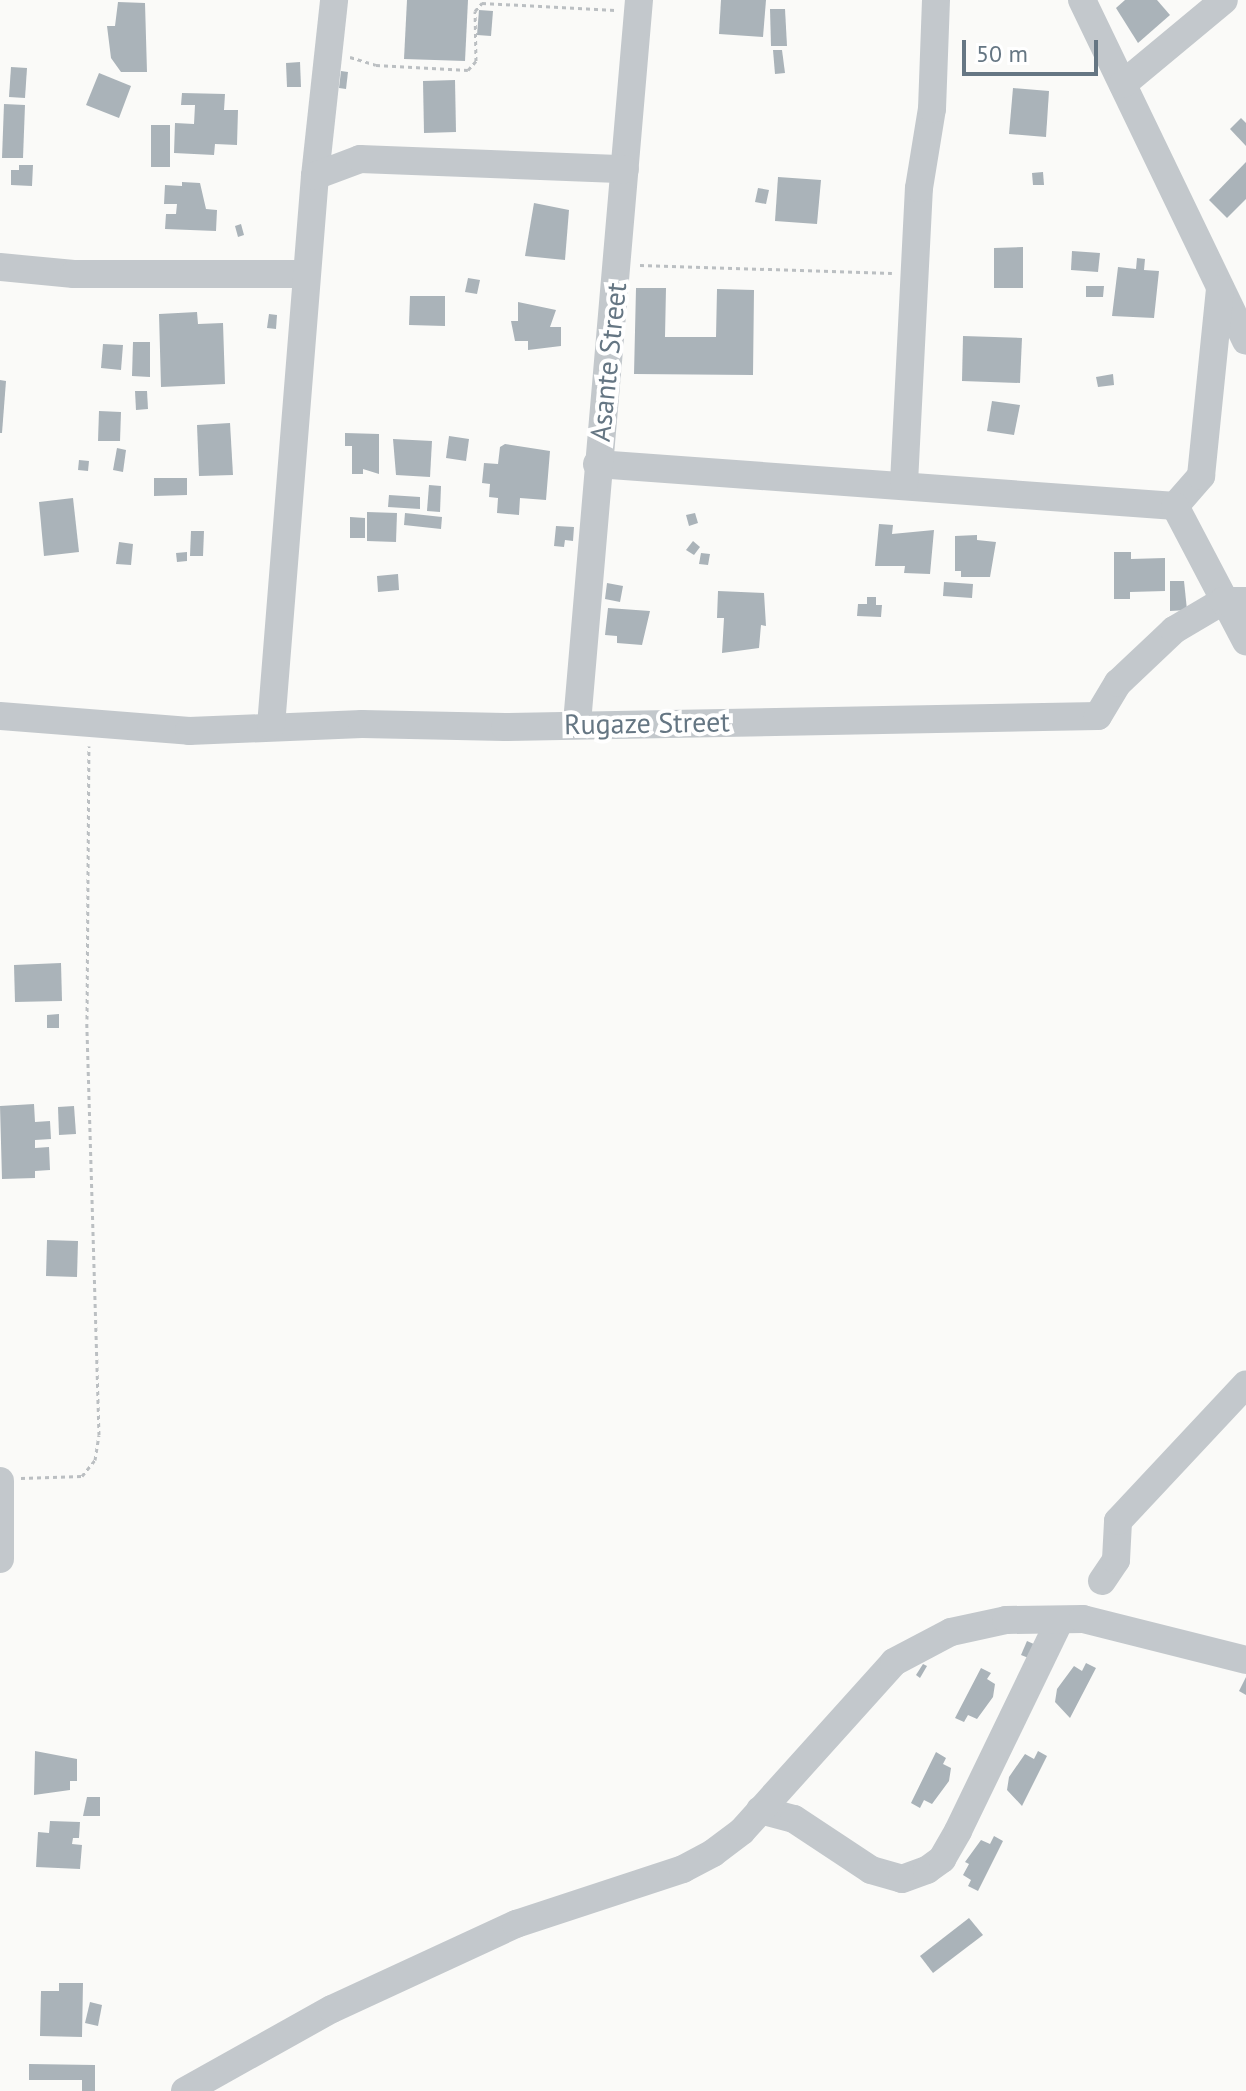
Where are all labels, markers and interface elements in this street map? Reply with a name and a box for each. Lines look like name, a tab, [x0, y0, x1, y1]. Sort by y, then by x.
scale bar	[966, 24, 1102, 74]
text: 50 m	[976, 38, 1028, 69]
street label: Asante Street	[583, 281, 633, 443]
street label: Rugaze Street	[564, 705, 730, 741]

